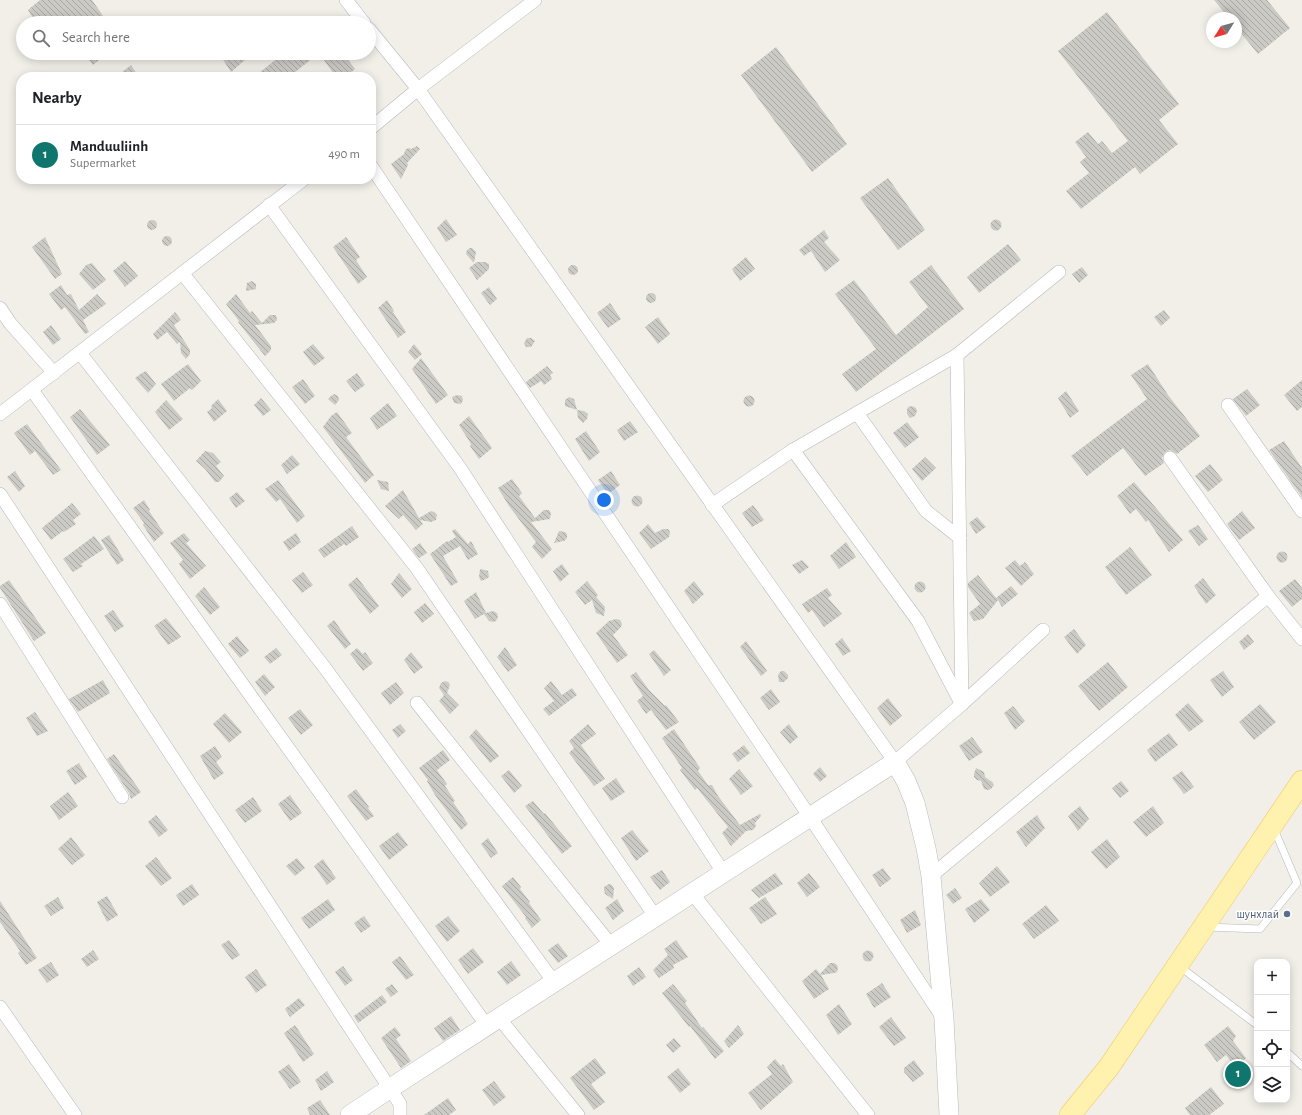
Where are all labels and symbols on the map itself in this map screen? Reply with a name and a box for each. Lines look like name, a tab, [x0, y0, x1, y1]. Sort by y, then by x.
north arrow	[1206, 12, 1242, 48]
your location	[594, 490, 614, 510]
place label: шунхлай	[1236, 908, 1279, 921]
marker: шунхлай	[1282, 909, 1292, 919]
pin: 1	[1225, 1059, 1251, 1089]

